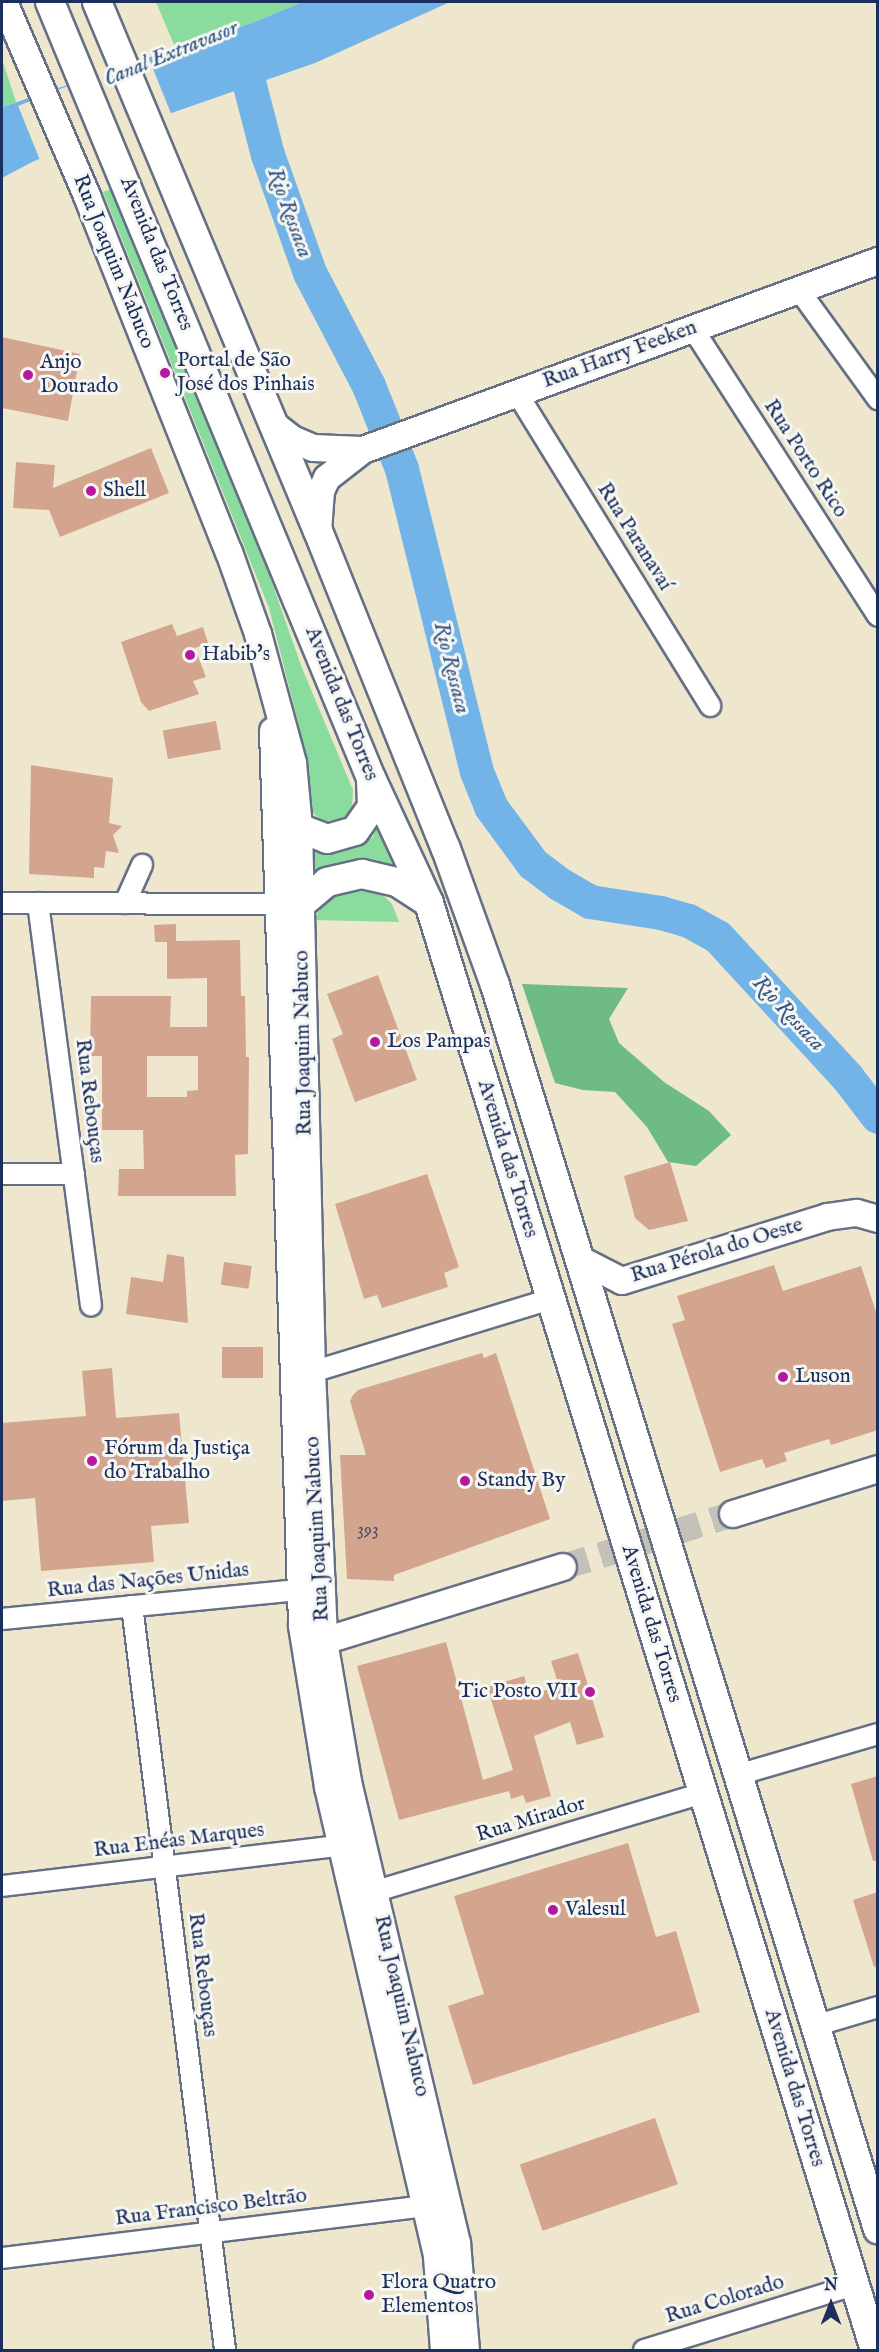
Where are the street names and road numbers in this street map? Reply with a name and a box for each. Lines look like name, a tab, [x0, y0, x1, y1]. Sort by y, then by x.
street label: Rua Joaquim Nabuco	[67, 171, 159, 353]
street label: Avenida das Torres	[114, 173, 198, 335]
street label: Rua Harry Feeken	[539, 315, 701, 395]
street label: Rua Porto Rico	[757, 395, 853, 523]
street label: Rua Paranavaí	[591, 478, 677, 596]
street label: Avenida das Torres	[299, 623, 383, 785]
street label: Rua Joaquim Nabuco	[290, 950, 318, 1136]
street label: Rua Rebouças	[69, 1038, 109, 1164]
street label: Avenida das Torres	[471, 1077, 543, 1241]
street label: Rua Pérola do Oeste	[628, 1213, 806, 1289]
street label: Rua Joaquim Nabuco	[301, 1436, 335, 1622]
street label: Avenida das Torres	[615, 1542, 687, 1706]
street label: Rua das Nações Unidas	[46, 1558, 250, 1604]
street label: Rua Mirador	[473, 1791, 589, 1849]
street label: Rua Enéas Marques	[92, 1818, 266, 1864]
street label: Rua Rebouças	[182, 1912, 222, 2038]
street label: Rua Joaquim Nabuco	[368, 1913, 434, 2099]
street label: Avenida das Torres	[758, 2006, 830, 2170]
street label: Rua Francisco Beltrão	[114, 2184, 308, 2232]
street label: Rua Colorado	[663, 2270, 787, 2330]

